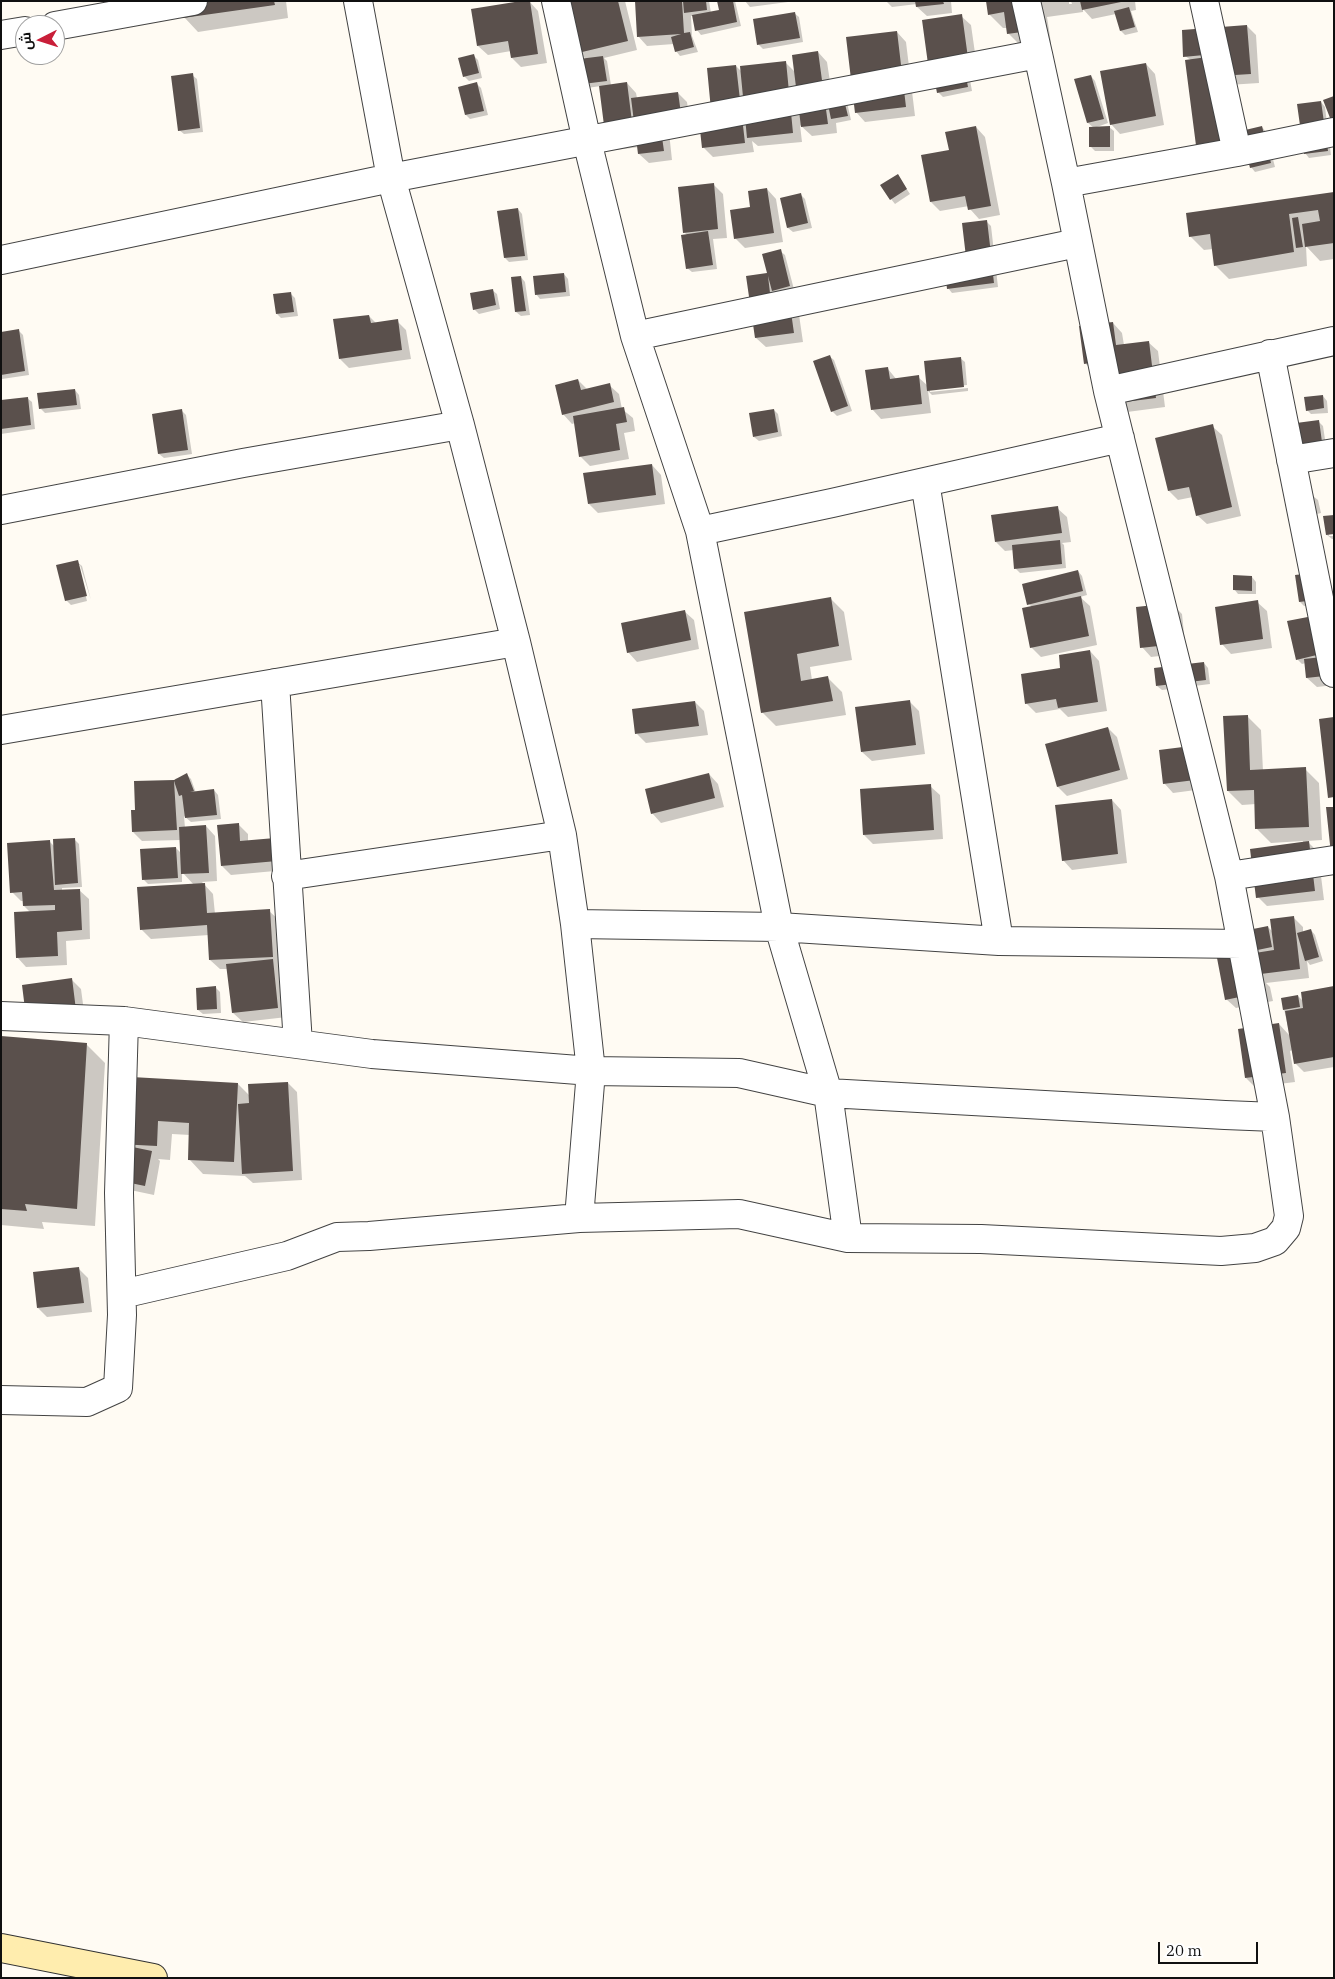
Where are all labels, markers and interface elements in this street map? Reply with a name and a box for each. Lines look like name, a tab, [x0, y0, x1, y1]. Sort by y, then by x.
north arrow	[15, 15, 65, 65]
text: ش	[16, 31, 36, 51]
scale bar	[1160, 1932, 1260, 1964]
text: 20 m	[1166, 1941, 1202, 1960]

